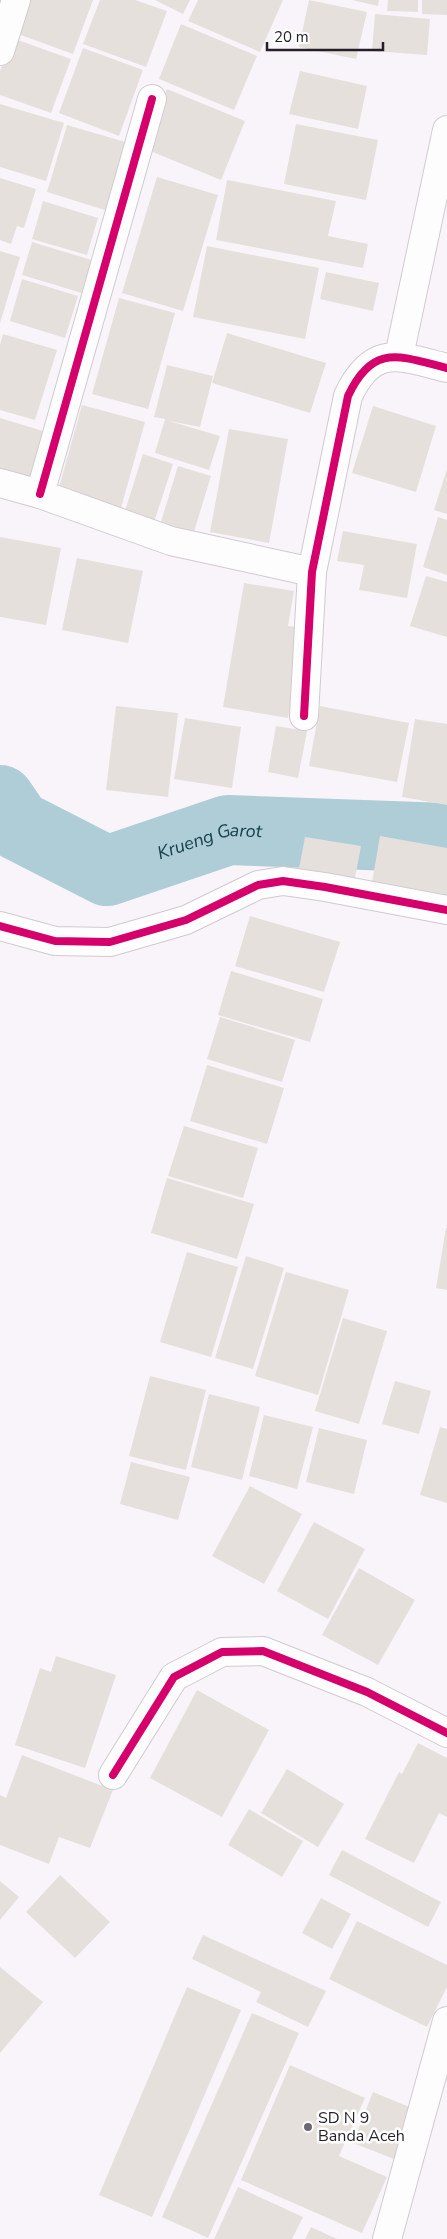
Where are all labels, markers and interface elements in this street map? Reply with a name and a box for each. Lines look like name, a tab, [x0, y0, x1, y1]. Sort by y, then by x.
scale bar	[267, 20, 383, 52]
text: 20 m	[274, 27, 309, 47]
water label: Krueng Garot	[154, 818, 263, 865]
place label: SD N 9 Banda Aceh	[318, 2107, 405, 2147]
marker: SD N 9 Banda Aceh	[302, 2121, 314, 2133]

